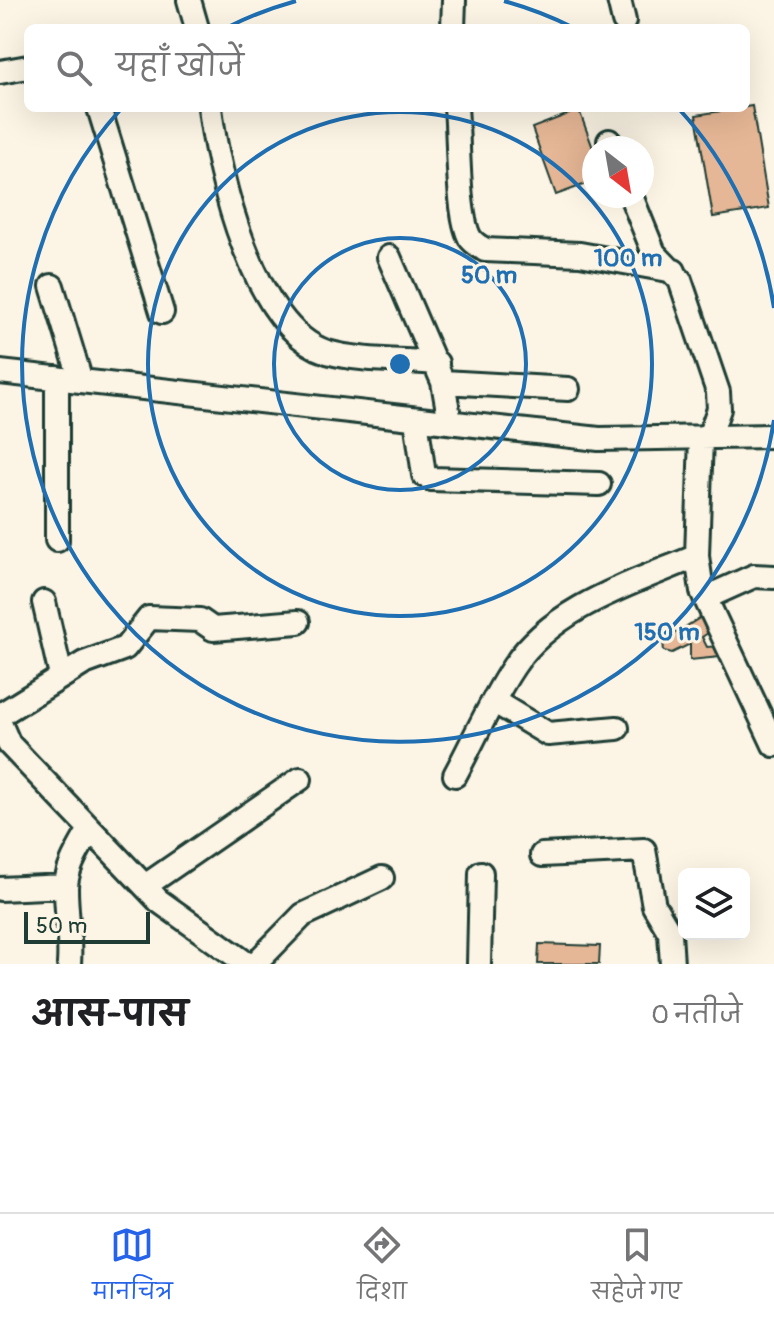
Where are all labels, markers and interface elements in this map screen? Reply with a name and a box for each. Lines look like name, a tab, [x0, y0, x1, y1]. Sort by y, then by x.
search box	[24, 24, 750, 112]
icon: search	[52, 46, 96, 90]
text: यहाँ खोजें	[116, 48, 244, 85]
north arrow	[582, 136, 654, 208]
text: 100 m	[594, 244, 662, 273]
text: 50 m	[461, 261, 517, 290]
centre of rings	[386, 350, 414, 378]
text: 150 m	[634, 618, 700, 647]
map controls	[678, 868, 750, 940]
button: layers	[678, 868, 750, 940]
scale bar	[24, 908, 150, 944]
text: 50 m	[36, 912, 87, 940]
text: आस-पास	[32, 993, 188, 1036]
text: 0 नतीजे	[651, 999, 742, 1031]
tab: मानचित्र	[92, 1223, 173, 1316]
tab: दिशा	[357, 1223, 407, 1316]
tab: सहेजे गए	[591, 1223, 682, 1316]

